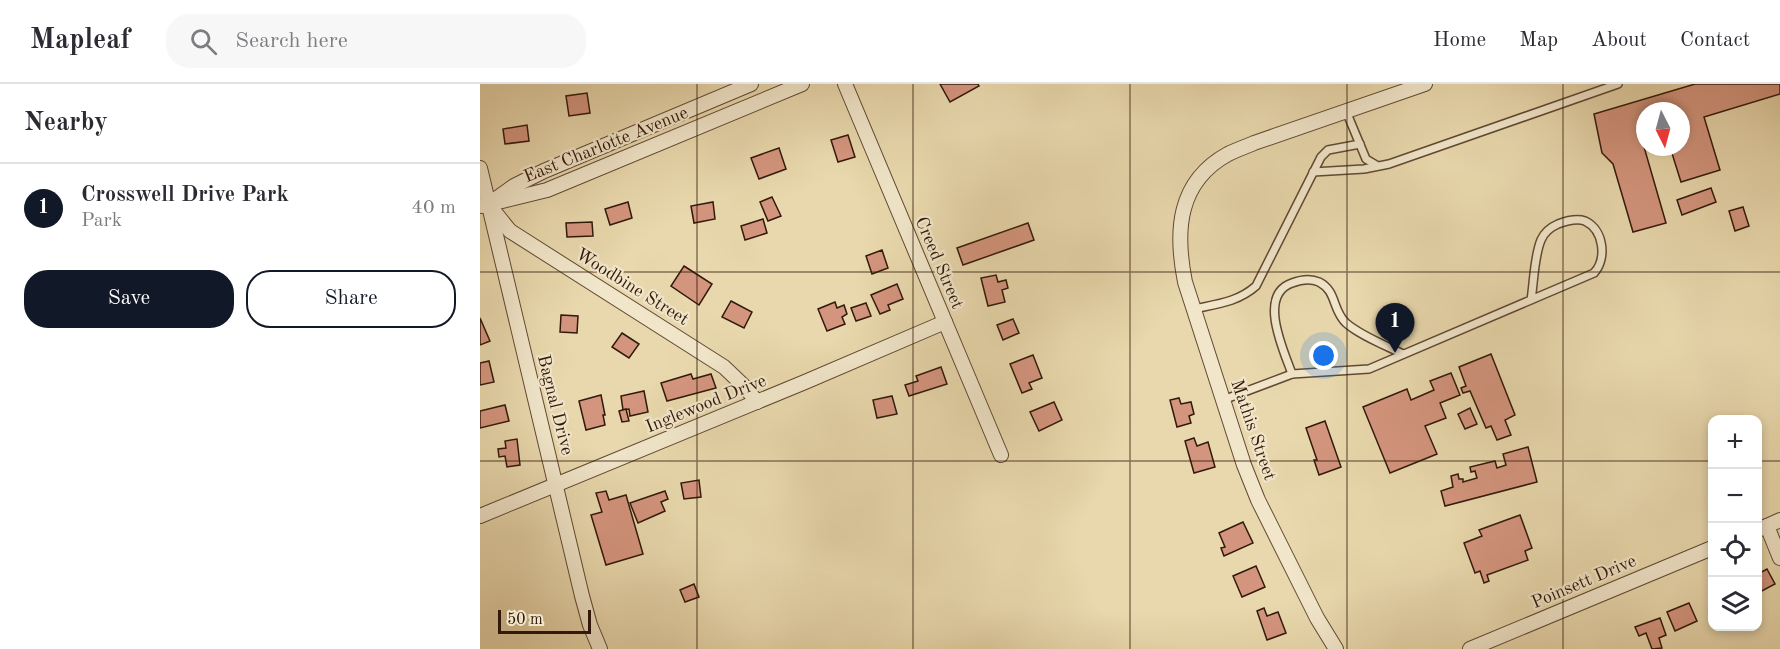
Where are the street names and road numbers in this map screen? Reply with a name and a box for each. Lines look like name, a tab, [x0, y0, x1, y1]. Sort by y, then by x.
street label: East Charlotte Avenue	[521, 104, 691, 186]
street label: Creed Street	[912, 214, 966, 312]
street label: Woodbine Street	[572, 245, 692, 329]
street label: Bagnal Drive	[534, 353, 576, 457]
street label: Inglewood Drive	[643, 372, 769, 436]
street label: Mathis Street	[1227, 377, 1279, 483]
street label: Poinsett Drive	[1529, 552, 1639, 612]

